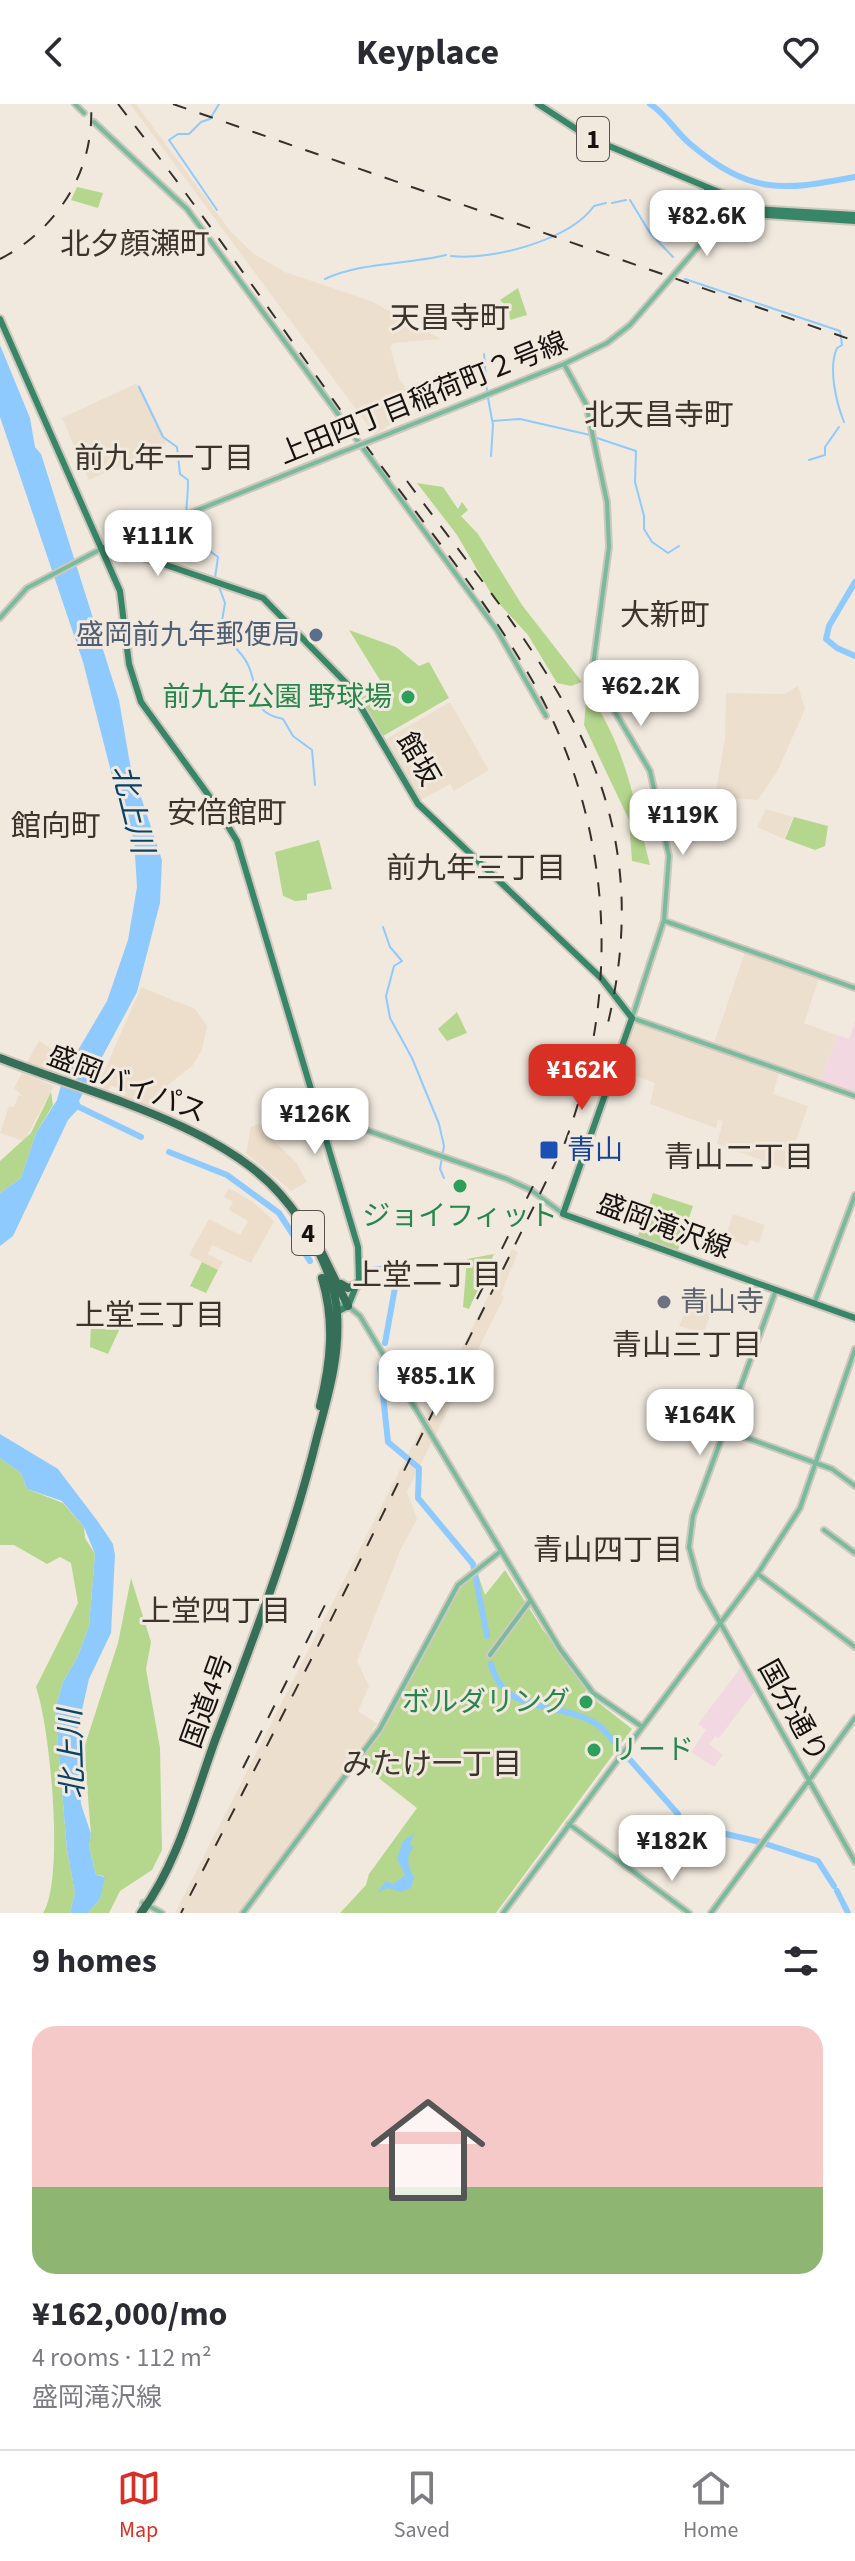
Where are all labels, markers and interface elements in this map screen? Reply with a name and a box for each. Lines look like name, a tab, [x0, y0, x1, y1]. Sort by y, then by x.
text: Keyplace	[356, 27, 499, 78]
icon: back	[32, 30, 76, 74]
icon: heart	[779, 30, 823, 74]
road number: 1	[577, 117, 609, 161]
pin: ¥82.6K	[642, 190, 772, 258]
text: ¥82.6K	[668, 197, 746, 234]
district label: 北夕顔瀬町	[60, 223, 210, 266]
district label: 天昌寺町	[390, 297, 510, 340]
street label: 上田四丁目稲荷町２号線	[273, 322, 573, 474]
district label: 北天昌寺町	[584, 394, 734, 437]
district label: 前九年一丁目	[74, 437, 254, 480]
pin: ¥111K	[102, 510, 214, 578]
text: ¥111K	[123, 517, 193, 554]
district label: 大新町	[620, 594, 710, 637]
place label: 盛岡前九年郵便局	[76, 615, 300, 655]
marker: 盛岡前九年郵便局	[307, 626, 325, 644]
pin: ¥62.2K	[576, 660, 706, 728]
text: ¥62.2K	[602, 667, 680, 704]
place label: 前九年公園 野球場	[162, 677, 392, 717]
marker: 前九年公園 野球場	[399, 688, 417, 706]
street label: 館坂	[387, 725, 449, 793]
water label: 北上川	[100, 760, 164, 861]
pin: ¥119K	[627, 789, 739, 857]
district label: 安倍館町	[167, 792, 287, 835]
text: ¥119K	[648, 796, 718, 833]
district label: 館向町	[11, 805, 101, 848]
district label: 前九年三丁目	[386, 847, 566, 890]
street label: 盛岡バイパス	[42, 1035, 212, 1133]
pin: ¥162K	[526, 1044, 638, 1112]
text: ¥162K	[547, 1051, 617, 1088]
pin: ¥126K	[259, 1088, 371, 1156]
text: ¥126K	[280, 1095, 350, 1132]
place label: 青山	[567, 1130, 623, 1170]
district label: 青山二丁目	[664, 1136, 814, 1179]
marker: 青山	[538, 1139, 560, 1161]
marker: ジョイフィット	[451, 1177, 469, 1195]
street label: 盛岡滝沢線	[591, 1183, 737, 1269]
place label: ジョイフィット	[362, 1196, 558, 1236]
road number: 4	[292, 1211, 324, 1255]
district label: 上堂二丁目	[352, 1254, 502, 1297]
place label: 青山寺	[680, 1282, 764, 1322]
marker: 青山寺	[655, 1293, 673, 1311]
district label: 上堂三丁目	[75, 1294, 225, 1337]
district label: 青山三丁目	[612, 1324, 762, 1367]
pin: ¥85.1K	[371, 1350, 501, 1418]
text: ¥85.1K	[397, 1357, 475, 1394]
pin: ¥164K	[644, 1389, 756, 1457]
text: ¥164K	[665, 1396, 735, 1433]
district label: 青山四丁目	[533, 1529, 683, 1572]
district label: 上堂四丁目	[141, 1590, 291, 1633]
street label: 国道4号	[171, 1648, 243, 1754]
street label: 国分通り	[748, 1652, 838, 1770]
place label: ボルダリング	[402, 1682, 570, 1722]
marker: ボルダリング	[577, 1693, 595, 1711]
water label: 北上川	[49, 1705, 95, 1800]
place label: リード	[610, 1730, 694, 1770]
marker: リード	[585, 1741, 603, 1759]
district label: みたけ一丁目	[342, 1743, 522, 1786]
pin: ¥182K	[616, 1815, 728, 1883]
text: ¥182K	[637, 1822, 707, 1859]
text: 9 homes	[32, 1937, 157, 1986]
icon: filters	[779, 1939, 823, 1983]
icon: home	[356, 2078, 500, 2222]
text: ¥162,000/mo	[32, 2290, 227, 2339]
text: 4 rooms · 112 m²	[32, 2339, 211, 2376]
text: 盛岡滝沢線	[32, 2379, 162, 2416]
tab: Map	[117, 2466, 161, 2546]
tab: Saved	[394, 2466, 450, 2546]
tab: Home	[683, 2466, 738, 2546]

